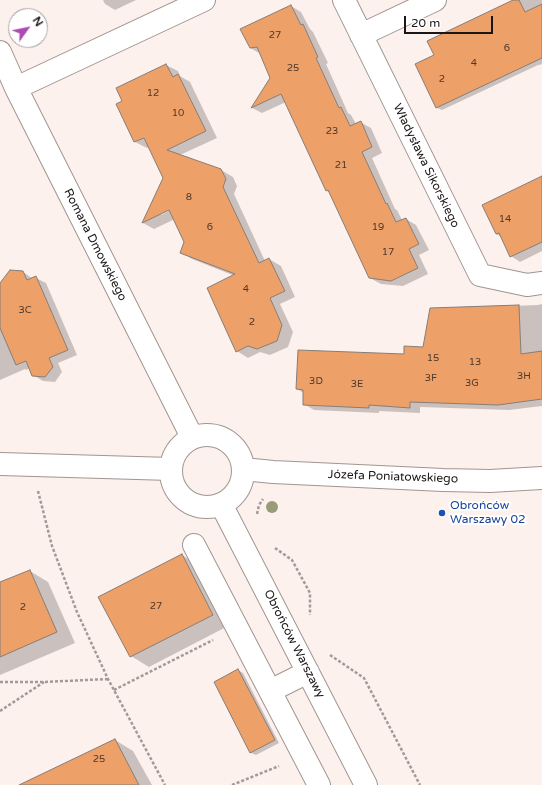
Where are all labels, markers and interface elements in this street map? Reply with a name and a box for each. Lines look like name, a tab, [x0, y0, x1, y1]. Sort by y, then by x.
north arrow	[8, 8, 48, 48]
scale bar	[406, 8, 495, 34]
text: N	[30, 14, 46, 29]
text: 20 m	[411, 16, 440, 30]
house number: 27	[269, 29, 281, 41]
house number: 6	[504, 42, 510, 54]
house number: 4	[471, 57, 477, 69]
house number: 25	[287, 62, 299, 74]
house number: 2	[439, 73, 445, 85]
house number: 12	[147, 87, 159, 99]
street label: Władysława Sikorskiego	[390, 102, 462, 230]
house number: 10	[172, 107, 184, 119]
house number: 23	[326, 125, 338, 137]
house number: 21	[335, 159, 347, 171]
street label: Romana Dmowskiego	[60, 186, 130, 304]
house number: 8	[186, 191, 192, 203]
house number: 14	[499, 213, 511, 225]
house number: 6	[207, 221, 213, 233]
house number: 19	[372, 221, 384, 233]
house number: 17	[382, 246, 394, 258]
house number: 4	[243, 283, 249, 295]
house number: 3C	[18, 304, 32, 316]
house number: 2	[249, 316, 255, 328]
house number: 15	[427, 352, 439, 364]
house number: 13	[469, 356, 481, 368]
house number: 3H	[517, 370, 531, 382]
house number: 3F	[425, 372, 437, 384]
house number: 3D	[309, 375, 323, 387]
house number: 3G	[465, 377, 479, 389]
house number: 3E	[351, 378, 363, 390]
street label: Józefa Poniatowskiego	[328, 468, 458, 486]
place label: Obrońców Warszawy 02	[450, 499, 526, 527]
marker: Obrońców Warszawy 02	[437, 508, 447, 518]
street label: Obrońców Warszawy	[260, 587, 328, 701]
house number: 27	[150, 600, 162, 612]
house number: 2	[20, 601, 26, 613]
house number: 25	[93, 753, 105, 765]

